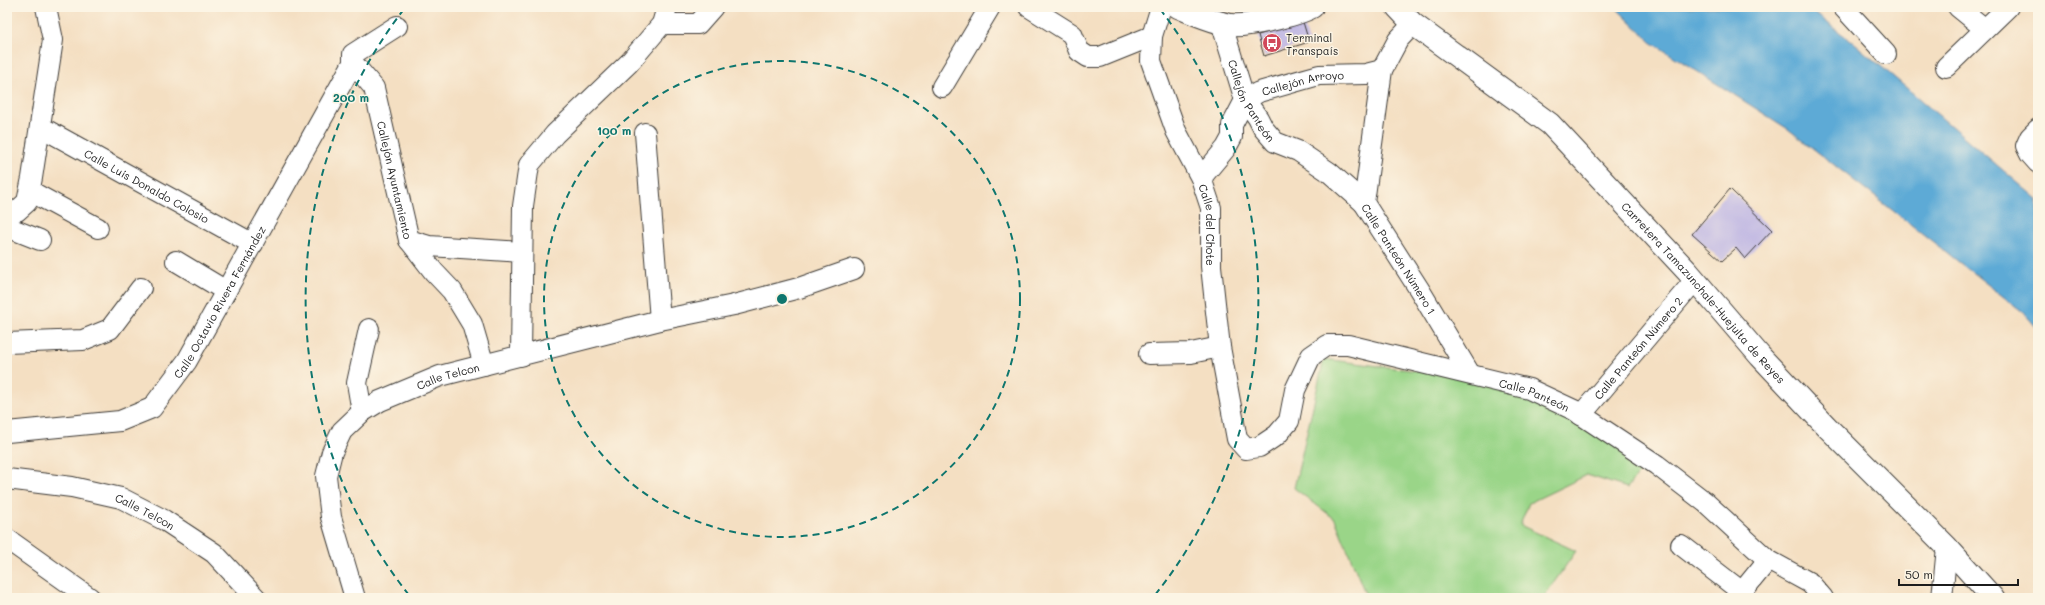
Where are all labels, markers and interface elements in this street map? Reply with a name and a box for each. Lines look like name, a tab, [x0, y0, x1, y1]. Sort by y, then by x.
place label: Terminal Transpaís	[1286, 30, 1338, 58]
bus stop icon: Terminal Transpaís	[1261, 32, 1283, 54]
street label: Callejón Panteón	[1225, 58, 1279, 145]
street label: Callejón Arroyo	[1260, 67, 1345, 98]
text: 200 m	[333, 89, 369, 105]
street label: Callejón Ayuntamiento	[374, 119, 416, 241]
text: 100 m	[597, 122, 631, 138]
street label: Calle Luis Donaldo Colosio	[82, 145, 212, 226]
street label: Calle del Chote	[1196, 182, 1219, 266]
street label: Carretera Tamazunchale-Huejulta de Reyes	[1619, 198, 1789, 386]
street label: Calle Panteón Número 1	[1359, 200, 1440, 317]
street label: Calle Octavio Rivera Fernández	[169, 223, 268, 381]
centre of rings	[775, 292, 789, 306]
street label: Calle Panteón Número 2	[1590, 293, 1685, 402]
street label: Calle Telcon	[414, 359, 481, 393]
street label: Calle Panteón	[1498, 375, 1572, 414]
street label: Calle Telcon	[114, 489, 178, 533]
scale bar	[1899, 561, 2018, 587]
text: 50 m	[1905, 566, 1933, 582]

